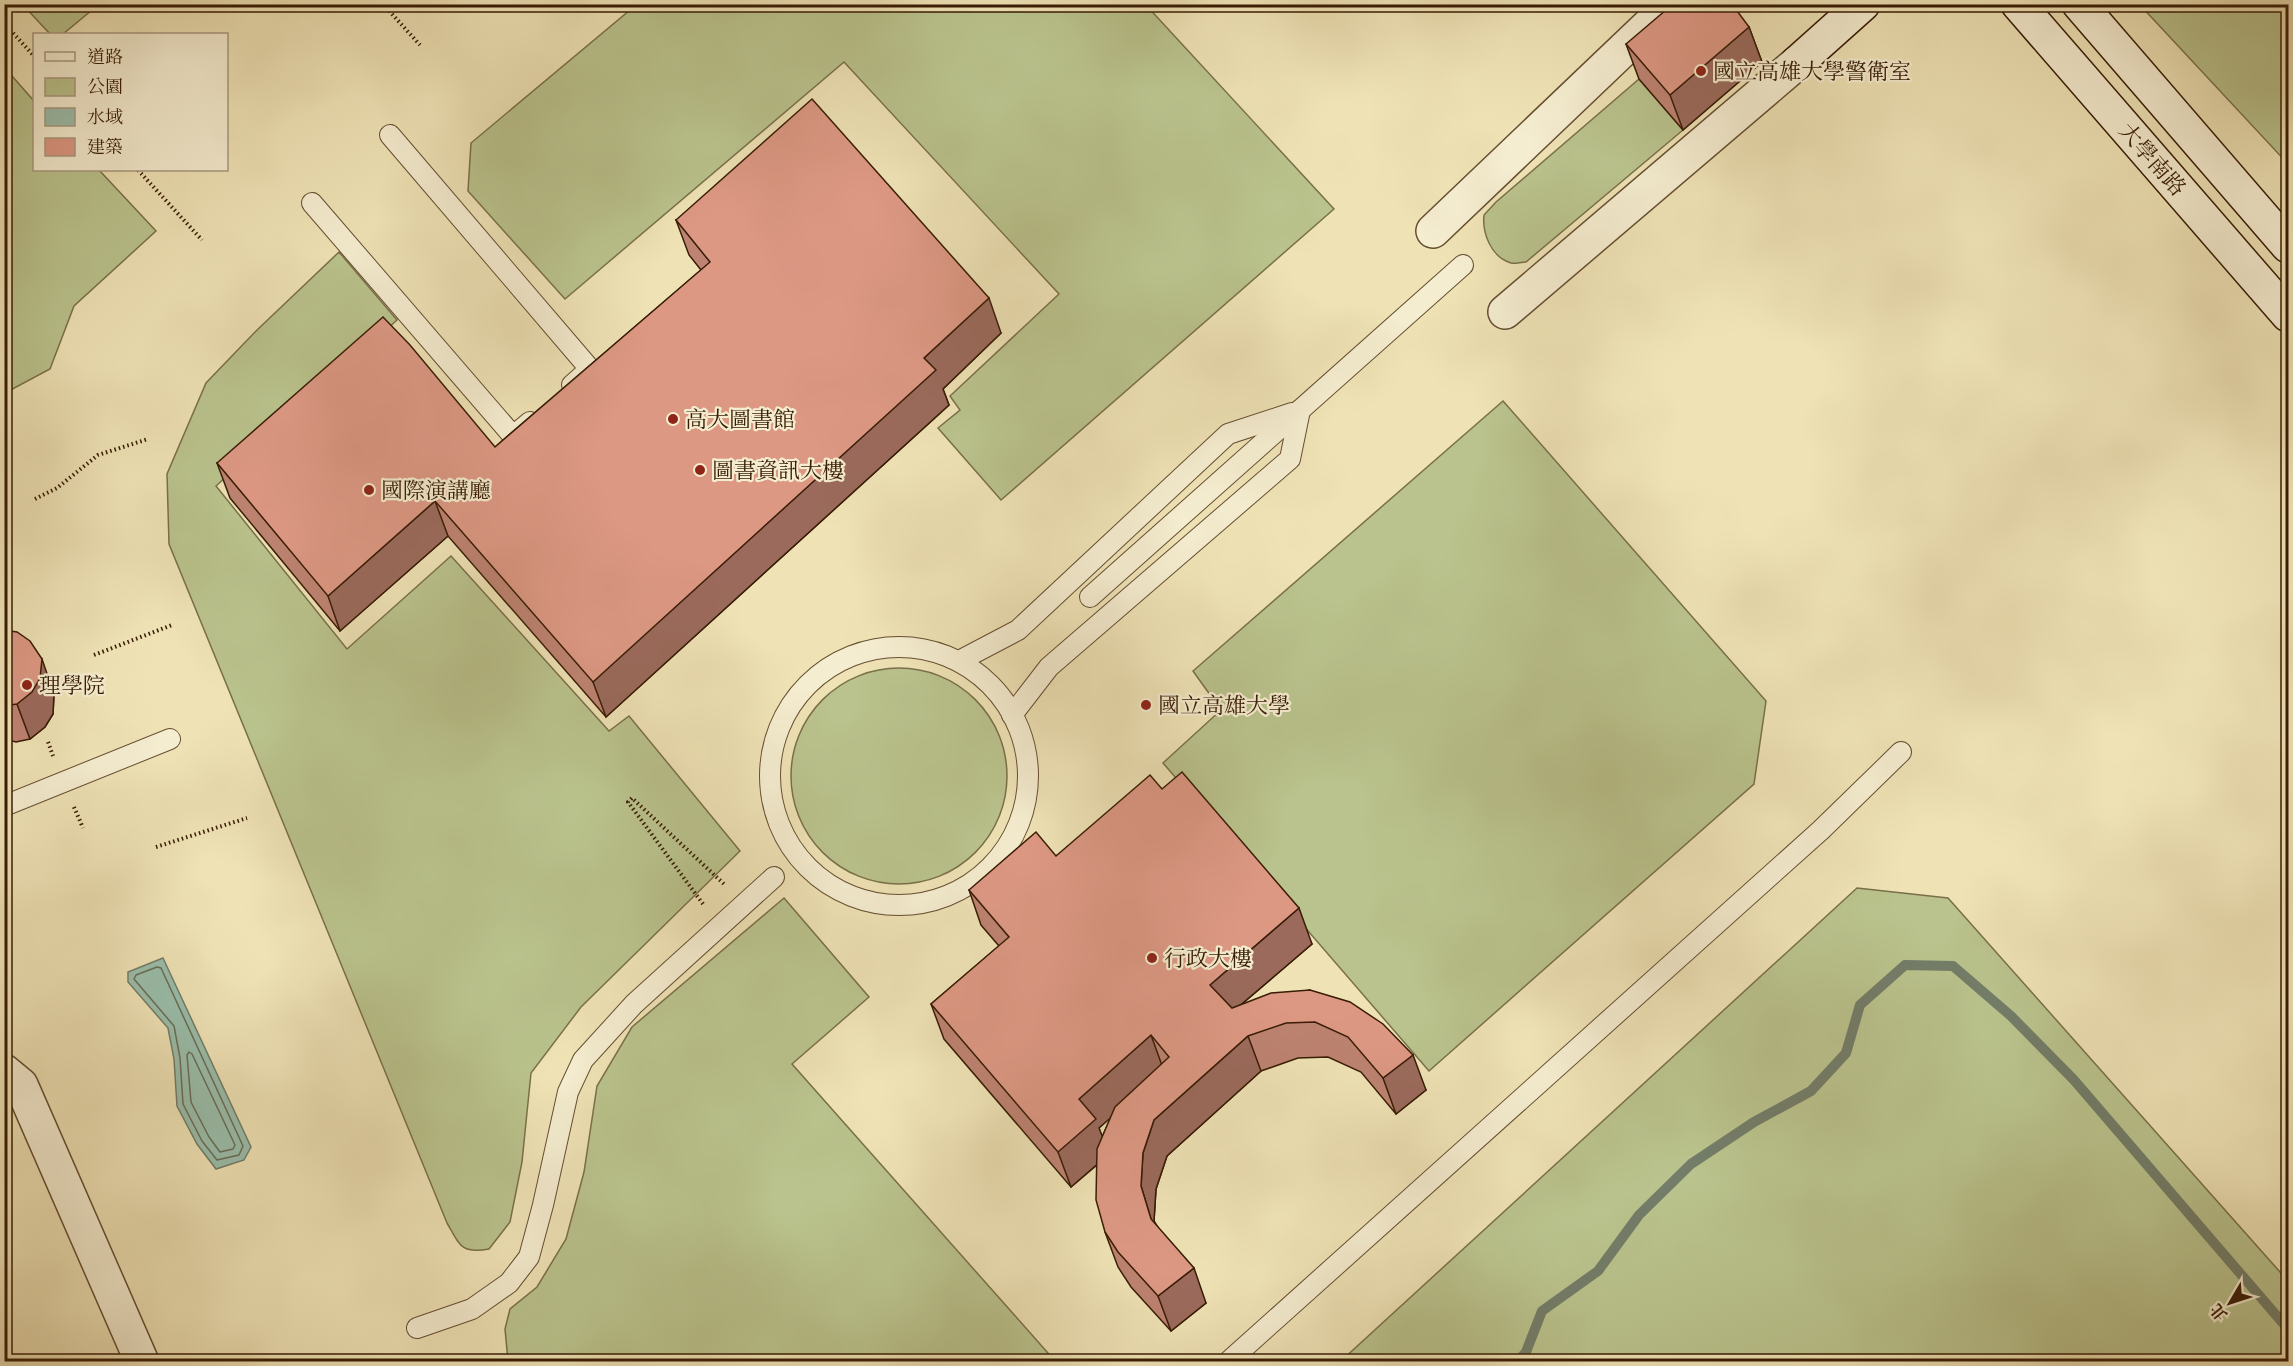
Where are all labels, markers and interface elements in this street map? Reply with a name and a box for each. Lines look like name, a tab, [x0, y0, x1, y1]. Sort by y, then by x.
legend	[33, 33, 228, 171]
text: 道路	[87, 45, 123, 69]
place label: 國立高雄大學警衛室	[1713, 57, 1911, 87]
marker: 國立高雄大學警衛室	[1694, 64, 1708, 78]
text: 公園	[87, 75, 123, 99]
text: 水域	[87, 105, 123, 129]
street label: 大學南路	[2112, 117, 2192, 203]
text: 建築	[87, 135, 123, 159]
place label: 高大圖書館	[685, 405, 795, 435]
marker: 高大圖書館	[666, 412, 680, 426]
place label: 圖書資訊大樓	[712, 456, 844, 486]
marker: 圖書資訊大樓	[693, 463, 707, 477]
place label: 國際演講廳	[381, 476, 491, 506]
marker: 國際演講廳	[362, 483, 376, 497]
place label: 理學院	[39, 671, 105, 701]
marker: 理學院	[20, 678, 34, 692]
place label: 國立高雄大學	[1158, 691, 1290, 721]
marker: 國立高雄大學	[1139, 698, 1153, 712]
place label: 行政大樓	[1164, 944, 1252, 974]
marker: 行政大樓	[1145, 951, 1159, 965]
north arrow	[2200, 1273, 2260, 1333]
text: 北	[2206, 1299, 2233, 1325]

